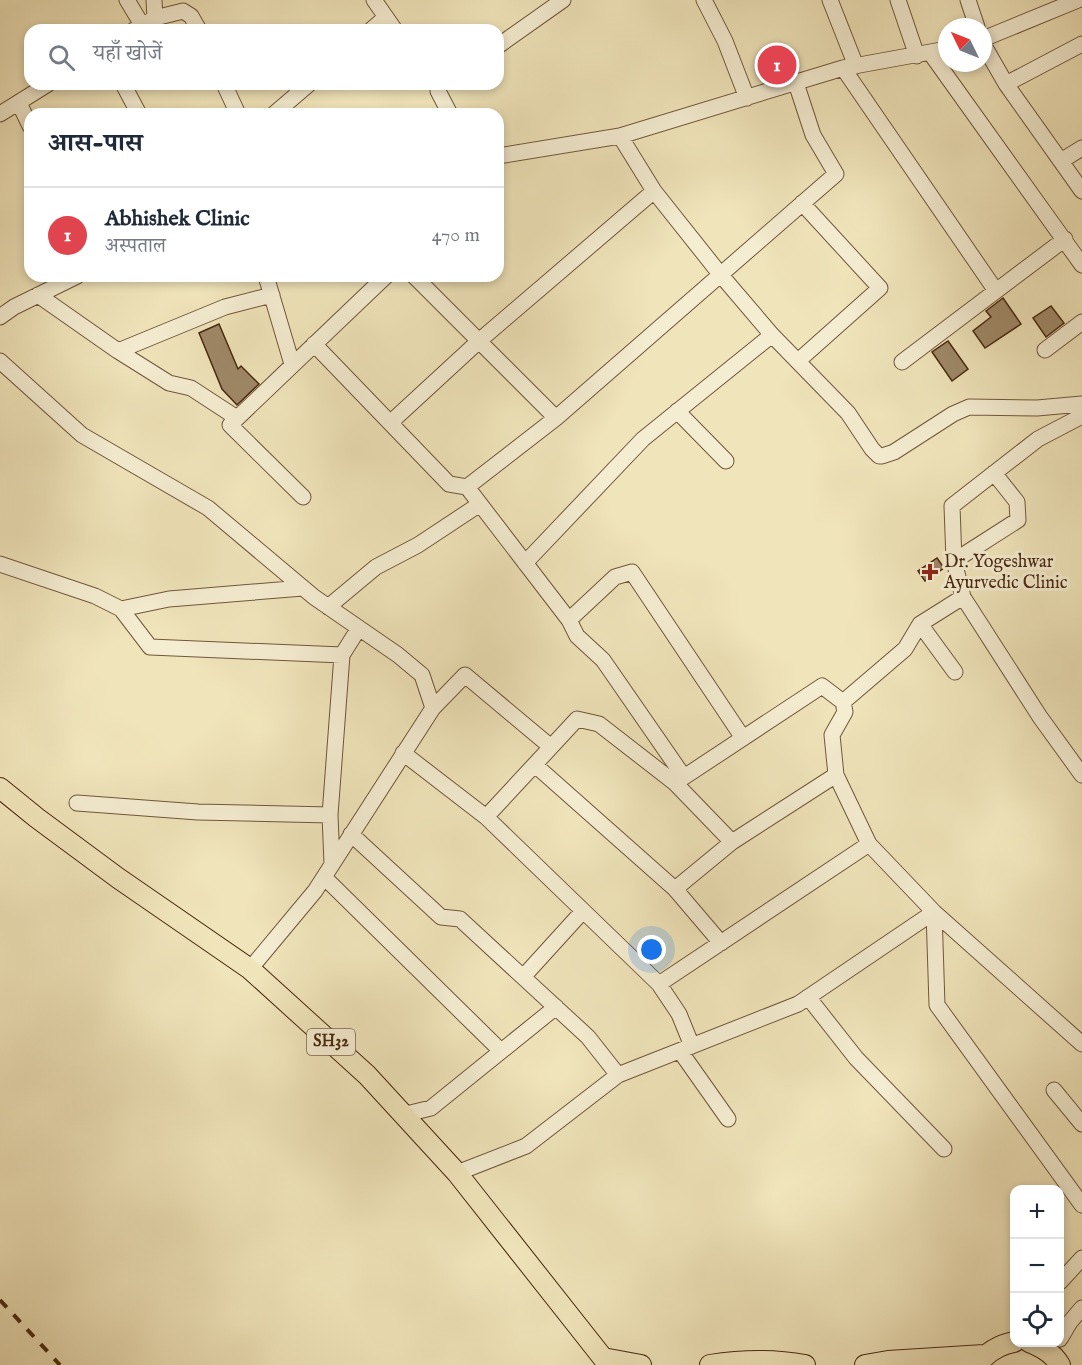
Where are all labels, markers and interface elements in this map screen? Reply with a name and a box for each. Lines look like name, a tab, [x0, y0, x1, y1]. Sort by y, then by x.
north arrow	[938, 18, 992, 72]
search box	[24, 24, 504, 90]
text: यहाँ खोजें	[93, 40, 162, 68]
icon: search	[45, 41, 78, 74]
pin: 1	[758, 42, 796, 88]
text: आस-पास	[48, 127, 143, 160]
text: Abhishek Clinic	[105, 205, 250, 233]
text: 1	[64, 223, 71, 248]
text: 470 m	[432, 223, 480, 248]
text: अस्पताल	[105, 234, 166, 259]
place label: Dr. Yogeshwar Ayurvedic Clinic	[943, 551, 1068, 595]
marker: Dr. Yogeshwar Ayurvedic Clinic	[921, 563, 939, 581]
your location	[637, 935, 666, 964]
road number: SH32	[307, 1029, 355, 1055]
map controls	[1010, 1185, 1064, 1347]
button: +	[1010, 1185, 1064, 1239]
button: −	[1010, 1239, 1064, 1293]
button: locate	[1010, 1293, 1064, 1347]

